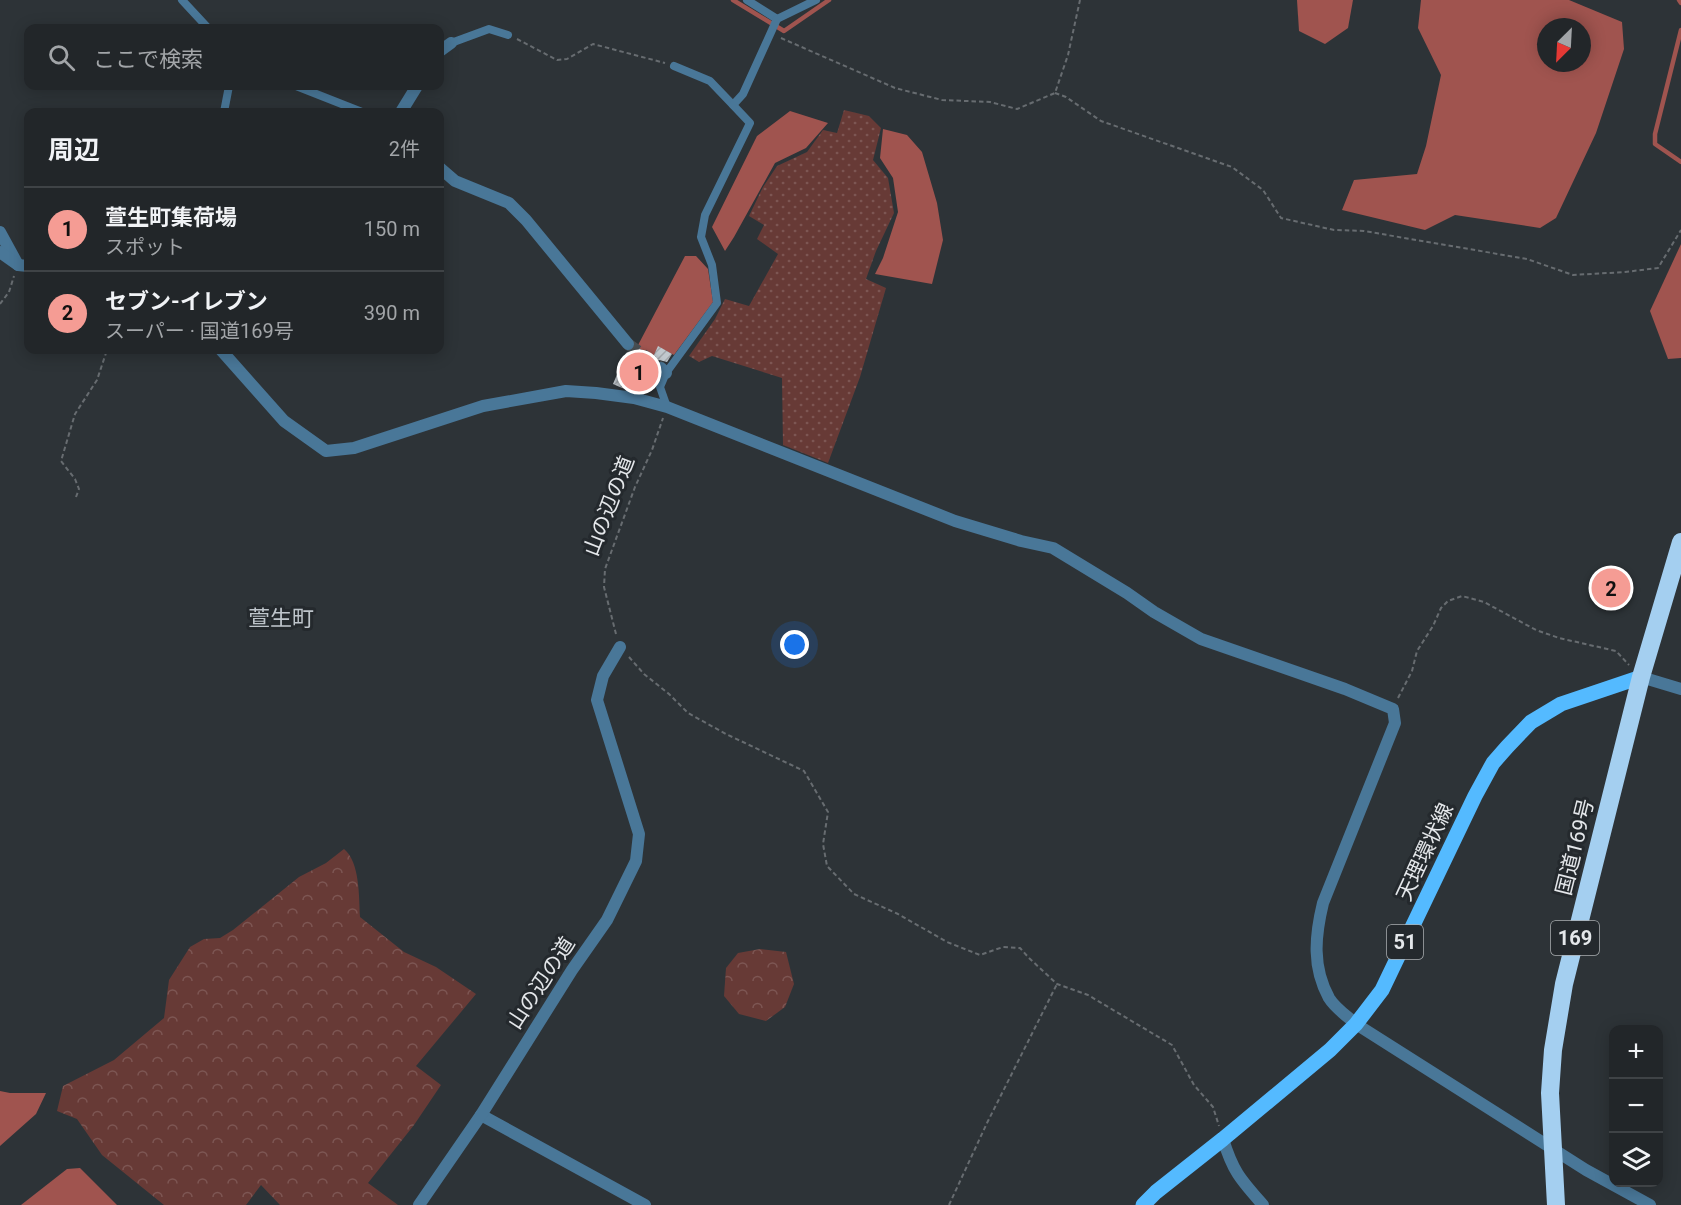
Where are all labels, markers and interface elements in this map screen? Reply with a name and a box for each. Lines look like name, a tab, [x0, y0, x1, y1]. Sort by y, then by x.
north arrow	[1537, 18, 1591, 72]
search box	[24, 24, 444, 90]
icon: search	[45, 41, 78, 74]
text: ここで検索	[93, 47, 203, 72]
text: 周辺	[48, 135, 100, 165]
text: 2件	[389, 137, 420, 161]
text: 萱生町集荷場	[105, 205, 237, 230]
text: 1	[62, 217, 73, 241]
text: 150 m	[364, 217, 420, 241]
text: スポット	[105, 235, 185, 259]
text: セブン-イレブン	[105, 289, 268, 314]
text: 2	[62, 301, 73, 325]
text: 390 m	[364, 301, 420, 325]
text: スーパー · 国道169号	[105, 319, 294, 343]
pin: 1	[620, 350, 658, 394]
street label: 山の辺の道	[579, 453, 639, 559]
pin: 2	[1592, 566, 1630, 610]
district label: 萱生町	[248, 606, 314, 631]
your location	[780, 630, 809, 659]
street label: 国道169号	[1551, 796, 1599, 898]
street label: 天理環状線	[1392, 799, 1458, 905]
road number: 169	[1551, 921, 1599, 955]
road number: 51	[1387, 925, 1423, 959]
street label: 山の辺の道	[502, 932, 580, 1034]
map controls	[1609, 1025, 1663, 1187]
button: +	[1609, 1025, 1663, 1079]
button: −	[1609, 1079, 1663, 1133]
button: layers	[1609, 1133, 1663, 1187]

